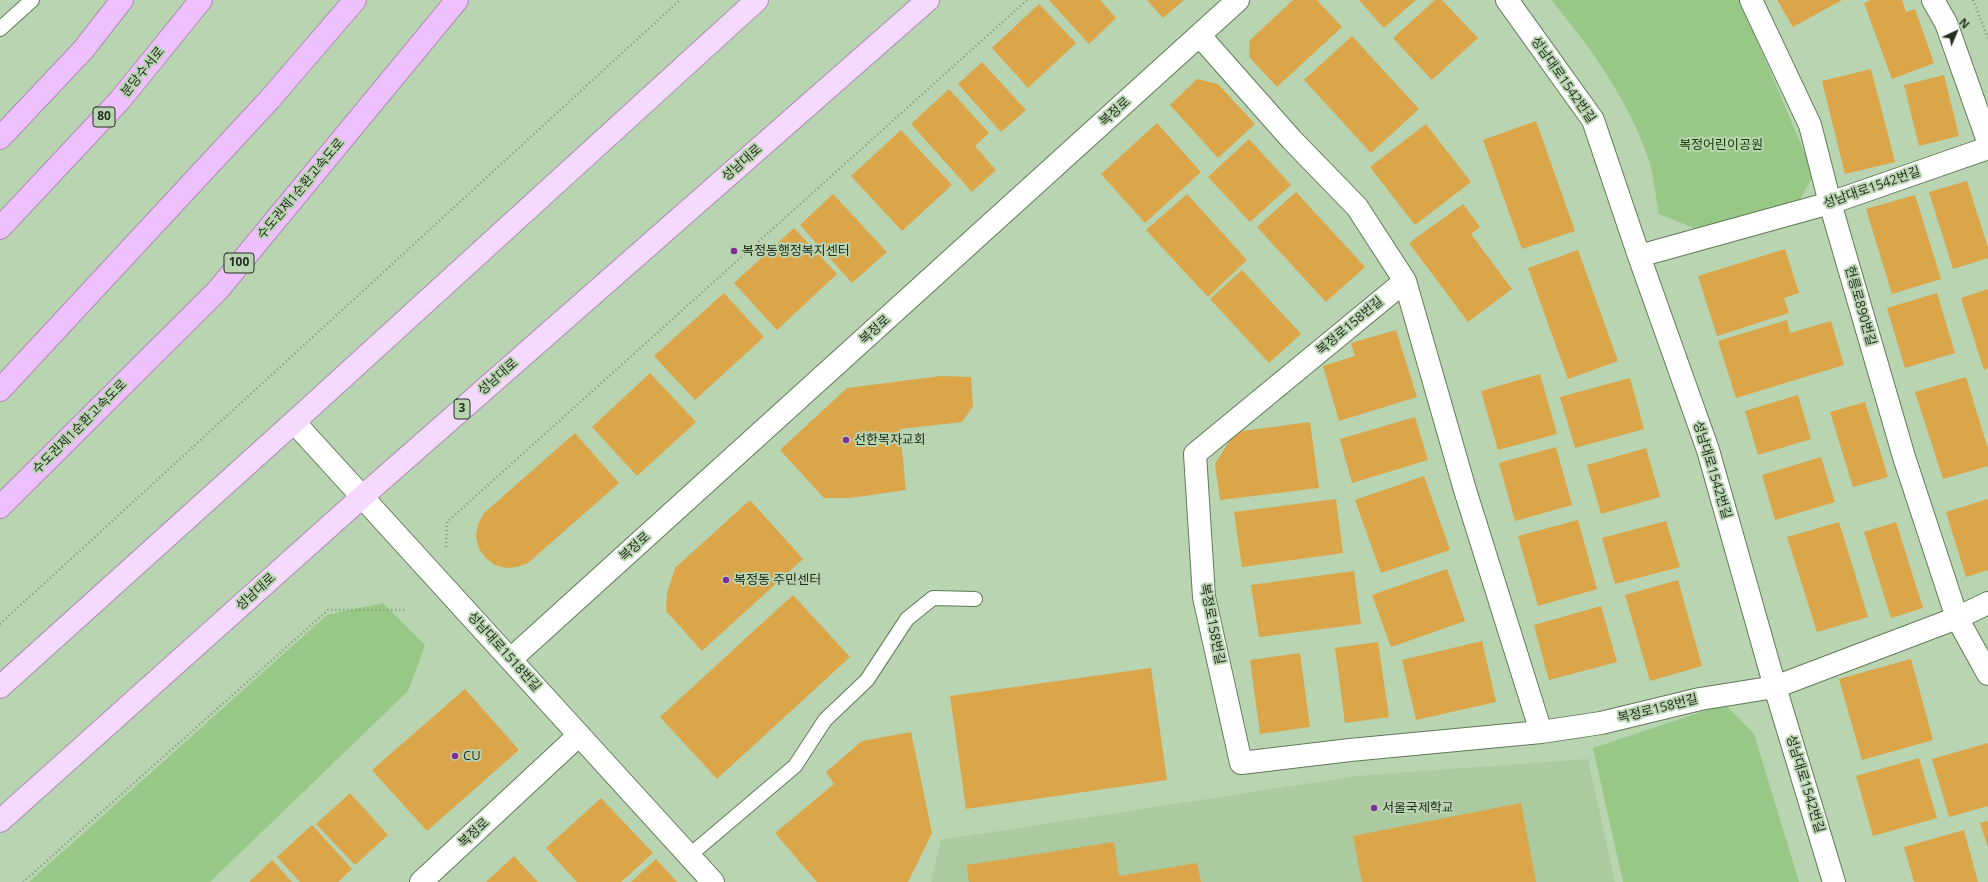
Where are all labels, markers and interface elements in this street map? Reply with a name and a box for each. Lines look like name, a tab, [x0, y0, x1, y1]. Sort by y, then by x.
north arrow	[1936, 12, 1976, 52]
text: N	[1956, 14, 1973, 32]
street label: 성남대로1542번길	[1528, 34, 1598, 126]
street label: 분당수서로	[118, 44, 168, 100]
street label: 복정로	[1096, 94, 1134, 130]
road number: 80	[93, 107, 115, 127]
street label: 수도권제1순환고속도로	[254, 135, 348, 243]
park label: 복정어린이공원	[1679, 137, 1763, 153]
street label: 성남대로	[719, 141, 765, 185]
street label: 성남대로1542번길	[1821, 164, 1923, 212]
place label: 복정동행정복지센터	[742, 243, 850, 259]
marker: 복정동행정복지센터	[729, 246, 739, 256]
road number: 100	[224, 253, 254, 273]
street label: 헌릉로890번길	[1841, 264, 1879, 348]
street label: 복정로158번길	[1314, 294, 1386, 358]
street label: 복정로	[856, 312, 894, 348]
street label: 성남대로	[475, 355, 521, 399]
street label: 수도권제1순환고속도로	[30, 377, 130, 477]
road number: 3	[454, 399, 470, 419]
street label: 성남대로1542번길	[1690, 419, 1734, 521]
place label: 선한목자교회	[854, 432, 926, 448]
marker: 선한목자교회	[841, 435, 851, 445]
street label: 복정로	[616, 529, 654, 565]
street label: 성남대로	[233, 570, 279, 614]
place label: 복정동 주민센터	[734, 572, 821, 588]
marker: 복정동 주민센터	[721, 575, 731, 585]
street label: 복정로158번길	[1197, 582, 1227, 666]
street label: 성남대로1518번길	[464, 609, 544, 695]
street label: 복정로158번길	[1616, 692, 1700, 726]
street label: 성남대로1542번길	[1783, 733, 1827, 835]
place label: CU	[463, 748, 481, 764]
marker: CU	[450, 751, 460, 761]
place label: 서울국제학교	[1382, 800, 1454, 816]
marker: 서울국제학교	[1369, 803, 1379, 813]
street label: 복정로	[456, 815, 492, 851]

